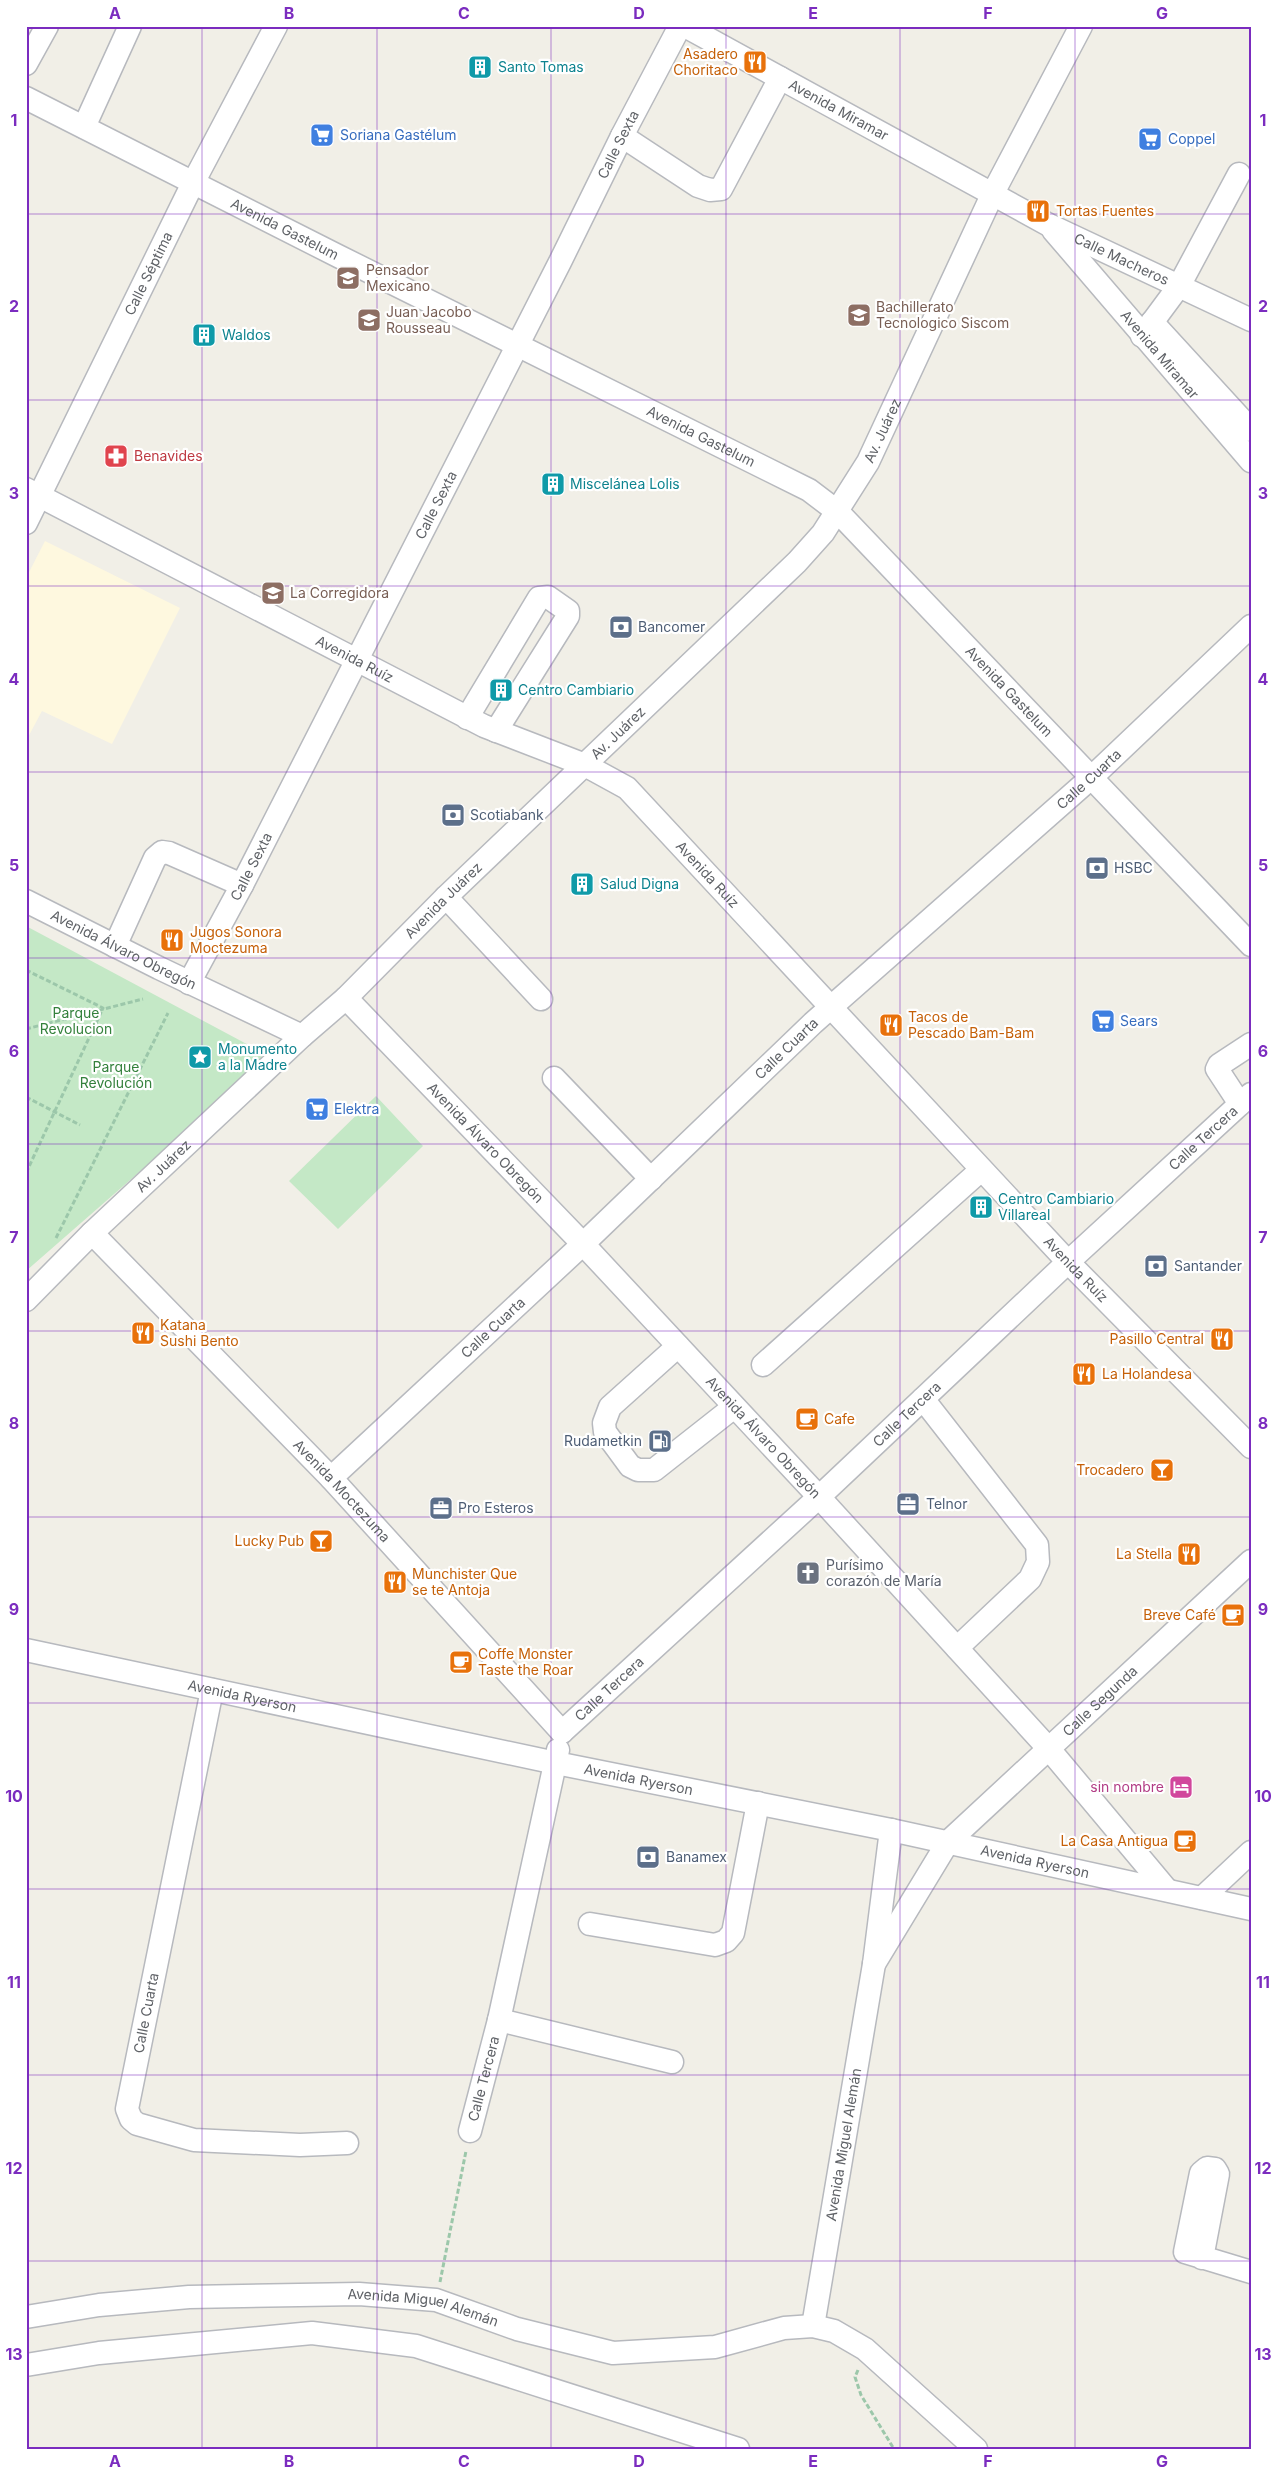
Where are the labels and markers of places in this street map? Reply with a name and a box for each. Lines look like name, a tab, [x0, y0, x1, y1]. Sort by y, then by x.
place label: Asadero Choritaco	[673, 45, 738, 78]
restaurant icon: Asadero Choritaco	[742, 49, 768, 75]
building icon: Santo Tomas	[467, 54, 493, 80]
place label: Santo Tomas	[498, 58, 584, 75]
supermarket icon: Soriana Gastélum	[309, 122, 335, 148]
place label: Soriana Gastélum	[340, 126, 456, 143]
supermarket icon: Coppel	[1137, 126, 1163, 152]
place label: Coppel	[1168, 130, 1215, 147]
restaurant icon: Tortas Fuentes	[1025, 198, 1051, 224]
place label: Tortas Fuentes	[1056, 202, 1154, 219]
place label: Pensador Mexicano	[366, 261, 430, 294]
school or university icon: Pensador Mexicano	[335, 265, 361, 291]
place label: Bachillerato Tecnologico Siscom	[876, 298, 1009, 331]
school or university icon: Bachillerato Tecnologico Siscom	[846, 302, 872, 328]
place label: Juan Jacobo Rousseau	[386, 303, 472, 336]
school or university icon: Juan Jacobo Rousseau	[356, 307, 382, 333]
building icon: Waldos	[191, 322, 217, 348]
place label: Waldos	[222, 326, 271, 343]
pharmacy icon: Benavides	[103, 443, 129, 469]
place label: Benavides	[134, 447, 203, 464]
building icon: Miscelánea Lolis	[540, 471, 566, 497]
place label: Miscelánea Lolis	[570, 475, 680, 492]
school or university icon: La Corregidora	[260, 580, 286, 606]
place label: La Corregidora	[290, 584, 389, 601]
bank icon: Bancomer	[608, 614, 634, 640]
place label: Bancomer	[638, 618, 705, 635]
building icon: Centro Cambiario	[488, 677, 514, 703]
place label: Centro Cambiario	[518, 681, 634, 698]
bank icon: Scotiabank	[440, 802, 466, 828]
place label: Scotiabank	[470, 806, 544, 823]
bank icon: HSBC	[1084, 855, 1110, 881]
place label: HSBC	[1114, 859, 1153, 876]
building icon: Salud Digna	[569, 871, 595, 897]
place label: Salud Digna	[600, 875, 679, 892]
place label: Jugos Sonora Moctezuma	[190, 923, 282, 956]
restaurant icon: Jugos Sonora Moctezuma	[159, 927, 185, 953]
place label: Tacos de Pescado Bam-Bam	[908, 1008, 1034, 1041]
supermarket icon: Sears	[1090, 1008, 1116, 1034]
restaurant icon: Tacos de Pescado Bam-Bam	[878, 1012, 904, 1038]
place label: Sears	[1120, 1012, 1158, 1029]
place label: Monumento a la Madre	[218, 1040, 297, 1073]
place icon: Monumento a la Madre	[187, 1044, 213, 1070]
supermarket icon: Elektra	[304, 1096, 330, 1122]
place label: Elektra	[334, 1100, 379, 1117]
place label: Centro Cambiario Villareal	[998, 1190, 1114, 1223]
building icon: Centro Cambiario Villareal	[968, 1194, 994, 1220]
bank icon: Santander	[1143, 1253, 1169, 1279]
place label: Santander	[1174, 1257, 1242, 1274]
place label: Katana Sushi Bento	[160, 1316, 239, 1349]
restaurant icon: Katana Sushi Bento	[130, 1320, 156, 1346]
restaurant icon: Pasillo Central	[1209, 1326, 1235, 1352]
place label: Pasillo Central	[1110, 1330, 1204, 1347]
restaurant icon: La Holandesa	[1071, 1361, 1097, 1387]
place label: La Holandesa	[1102, 1365, 1192, 1382]
cafe icon: Cafe	[794, 1406, 820, 1432]
place label: Cafe	[824, 1410, 855, 1427]
fuel station icon: Rudametkin	[647, 1428, 673, 1454]
place label: Rudametkin	[564, 1432, 642, 1449]
bar icon: Trocadero	[1149, 1457, 1175, 1483]
place label: Trocadero	[1076, 1461, 1144, 1478]
office icon: Telnor	[895, 1491, 921, 1517]
office icon: Pro Esteros	[428, 1495, 454, 1521]
place label: Telnor	[926, 1495, 967, 1512]
place label: Pro Esteros	[458, 1499, 534, 1516]
bar icon: Lucky Pub	[308, 1528, 334, 1554]
place label: Lucky Pub	[235, 1532, 304, 1549]
restaurant icon: La Stella	[1176, 1541, 1202, 1567]
place label: La Stella	[1116, 1545, 1172, 1562]
place label: Purísimo corazón de María	[826, 1556, 942, 1589]
church icon: Purísimo corazón de María	[795, 1560, 821, 1586]
place label: Munchister Que se te Antoja	[412, 1565, 517, 1598]
restaurant icon: Munchister Que se te Antoja	[382, 1569, 408, 1595]
cafe icon: Breve Café	[1220, 1602, 1246, 1628]
place label: Breve Café	[1143, 1606, 1216, 1623]
place label: Coffe Monster Taste the Roar	[478, 1645, 573, 1678]
cafe icon: Coffe Monster Taste the Roar	[448, 1649, 474, 1675]
hotel icon: sin nombre	[1168, 1774, 1194, 1800]
place label: sin nombre	[1090, 1778, 1164, 1795]
cafe icon: La Casa Antigua	[1172, 1828, 1198, 1854]
place label: La Casa Antigua	[1060, 1832, 1168, 1849]
bank icon: Banamex	[635, 1844, 661, 1870]
place label: Banamex	[666, 1848, 727, 1865]

